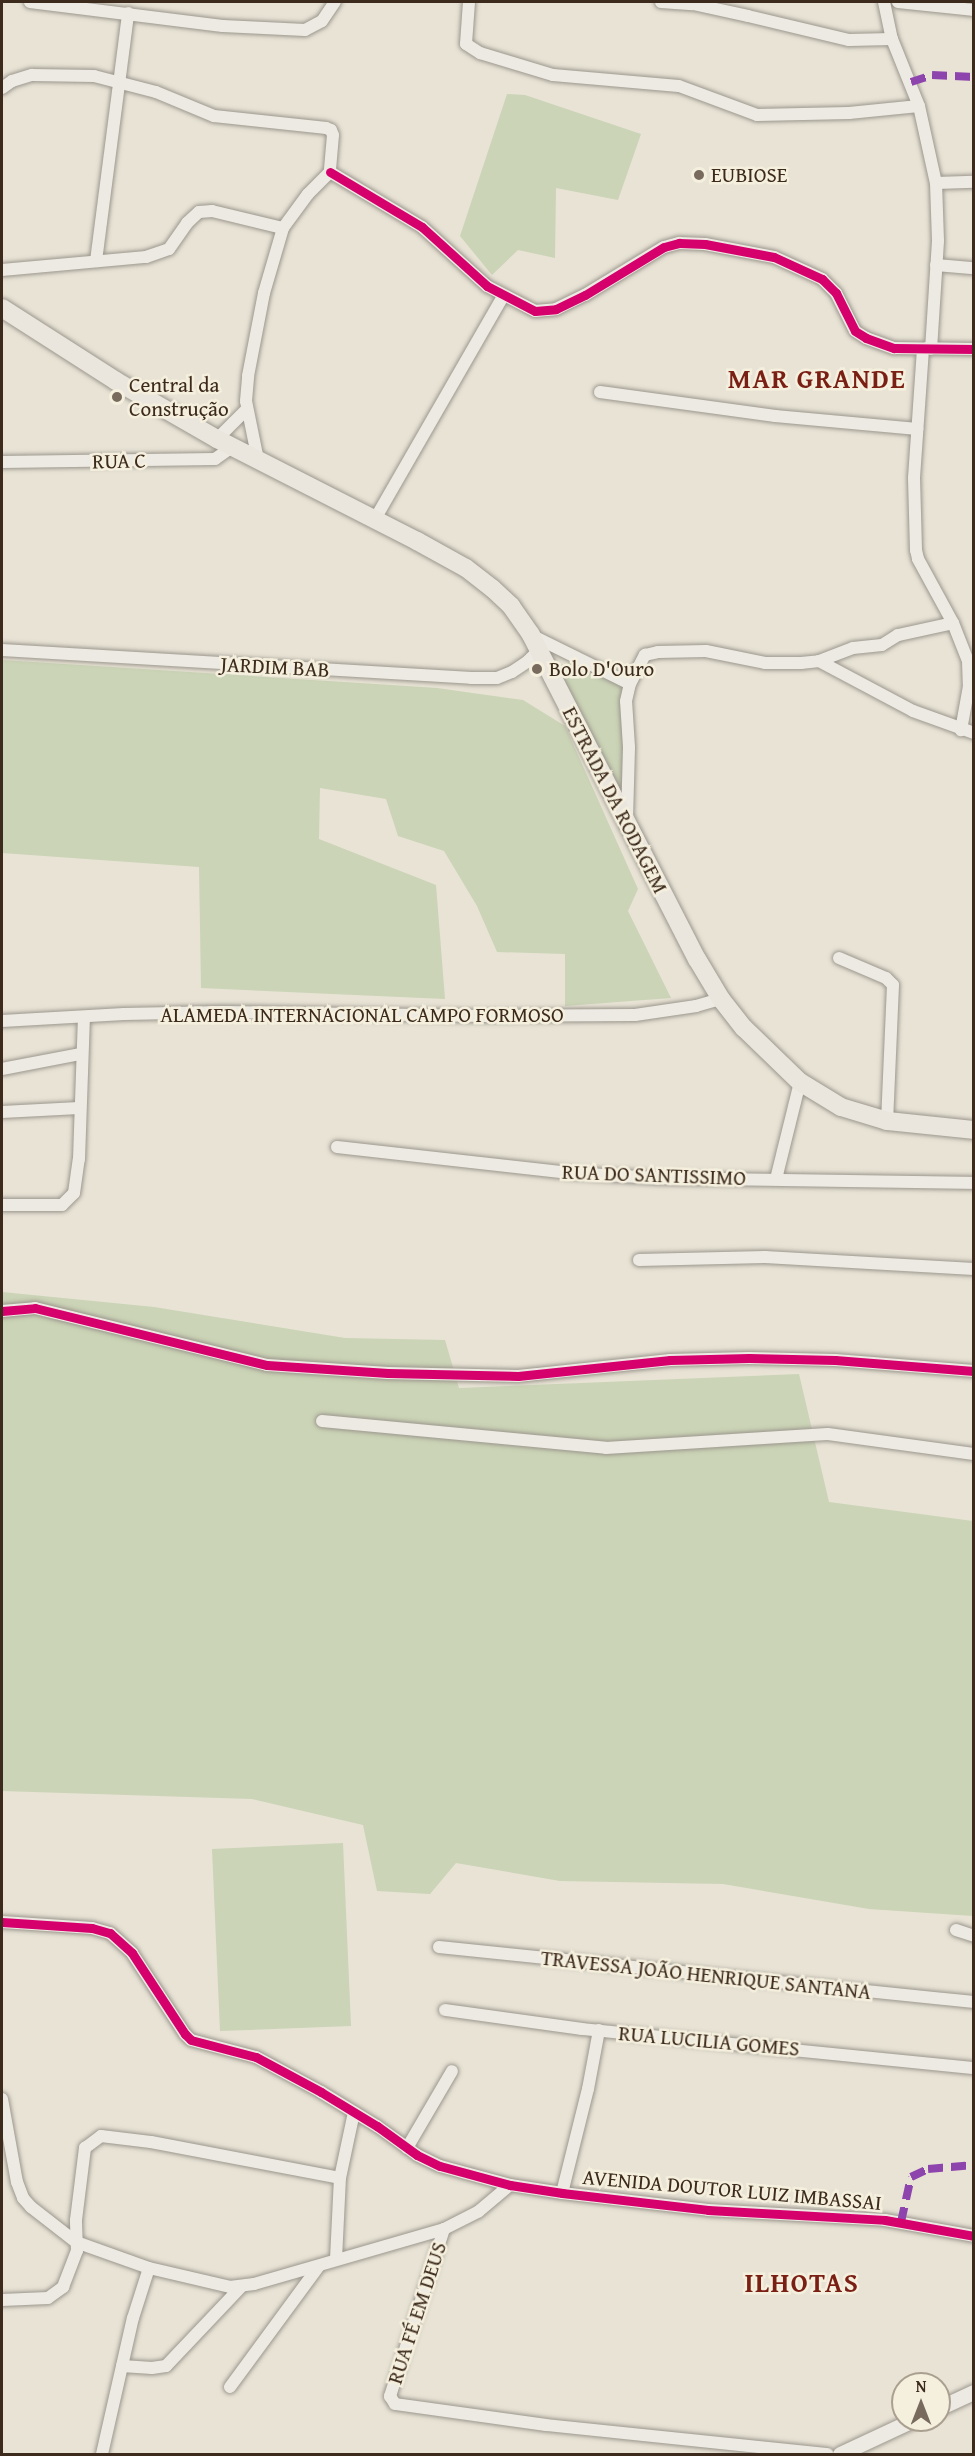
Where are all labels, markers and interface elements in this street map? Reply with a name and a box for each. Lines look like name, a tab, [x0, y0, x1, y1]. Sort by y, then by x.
place label: EUBIOSE	[711, 162, 787, 188]
marker: EUBIOSE	[692, 168, 706, 182]
district label: MAR GRANDE	[728, 363, 906, 395]
place label: Central da Construção	[129, 372, 229, 422]
marker: Central da Construção	[110, 390, 124, 404]
street label: RUA C	[92, 448, 146, 474]
street label: JARDIM BAB	[220, 652, 330, 682]
place label: Bolo D'Ouro	[549, 656, 654, 682]
marker: Bolo D'Ouro	[530, 662, 544, 676]
street label: ESTRADA DA RODAGEM	[557, 702, 673, 898]
street label: ALAMEDA INTERNACIONAL CAMPO FORMOSO	[160, 1002, 564, 1028]
street label: RUA DO SANTISSIMO	[561, 1159, 747, 1191]
street label: TRAVESSA JOÃO HENRIQUE SANTANA	[540, 1945, 872, 2005]
street label: RUA LUCILIA GOMES	[618, 2021, 800, 2061]
street label: AVENIDA DOUTOR LUIZ IMBASSAI	[581, 2164, 883, 2216]
street label: RUA FÉ EM DEUS	[382, 2239, 452, 2387]
district label: ILHOTAS	[744, 2267, 860, 2299]
north arrow	[891, 2372, 951, 2432]
text: N	[916, 2374, 926, 2398]

